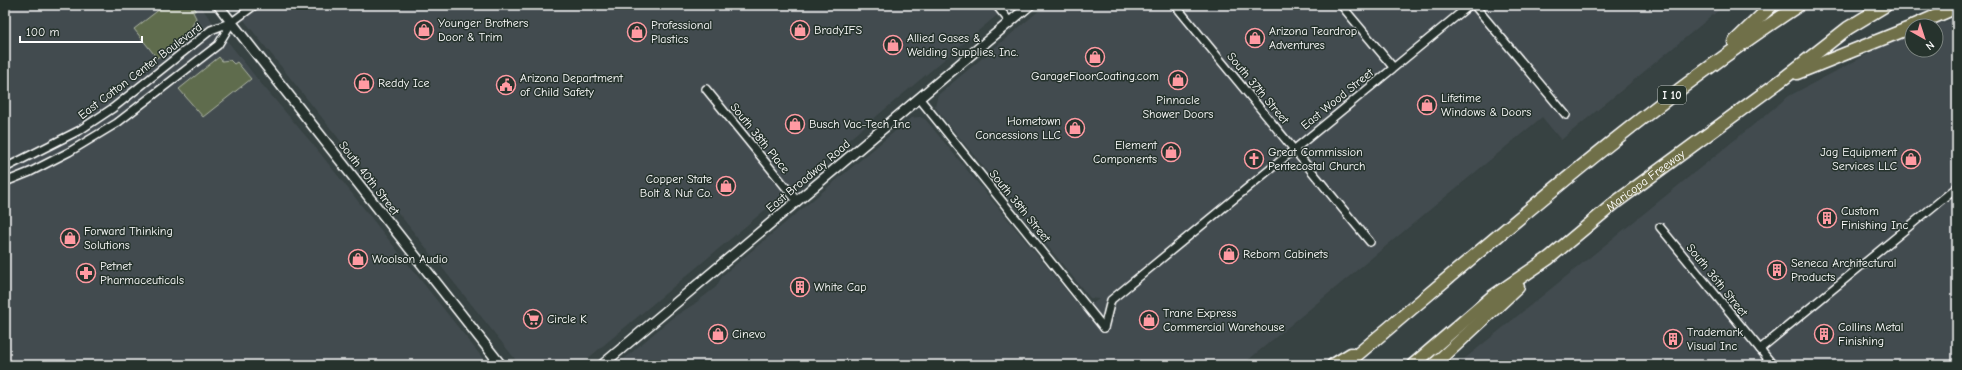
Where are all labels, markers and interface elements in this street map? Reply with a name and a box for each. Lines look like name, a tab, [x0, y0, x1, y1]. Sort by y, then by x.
place label: Younger Brothers Door & Trim	[438, 16, 529, 44]
scale bar	[20, 18, 142, 44]
place label: Professional Plastics	[651, 18, 712, 46]
north arrow	[1904, 18, 1944, 58]
shop icon: Younger Brothers Door & Trim	[413, 19, 435, 41]
shop icon: BradyIFS	[789, 19, 811, 41]
street label: East Cotton Center Boulevard	[75, 20, 205, 122]
shop icon: Professional Plastics	[626, 21, 648, 43]
place label: BradyIFS	[814, 23, 863, 37]
place label: Arizona Teardrop Adventures	[1269, 24, 1357, 52]
text: 100 m	[26, 25, 59, 39]
shop icon: Arizona Teardrop Adventures	[1244, 27, 1266, 49]
place label: Allied Gases & Welding Supplies, Inc.	[907, 31, 1018, 59]
shop icon: Allied Gases & Welding Supplies, Inc.	[882, 34, 904, 56]
text: N	[1923, 38, 1937, 53]
shop icon: GarageFloorCoating.com	[1084, 46, 1106, 68]
street label: South 37th Street	[1224, 50, 1292, 127]
street label: East Wood Street	[1298, 65, 1376, 132]
place label: GarageFloorCoating.com	[1031, 69, 1159, 83]
shop icon: Pinnacle Shower Doors	[1167, 69, 1189, 91]
place label: Arizona Department of Child Safety	[520, 71, 623, 99]
shop icon: Reddy Ice	[353, 72, 375, 94]
public building icon: Arizona Department of Child Safety	[495, 74, 517, 96]
place label: Reddy Ice	[378, 76, 430, 90]
road number: I 10	[1658, 86, 1686, 104]
place label: Lifetime Windows & Doors	[1441, 91, 1531, 119]
place label: Pinnacle Shower Doors	[1142, 93, 1214, 121]
shop icon: Lifetime Windows & Doors	[1416, 94, 1438, 116]
street label: South 38th Place	[727, 100, 793, 176]
shop icon: Busch Vac-Tech Inc	[784, 113, 806, 135]
place label: Hometown Concessions LLC	[975, 114, 1061, 142]
place label: Busch Vac-Tech Inc	[809, 117, 910, 131]
shop icon: Hometown Concessions LLC	[1064, 117, 1086, 139]
street label: East Broadway Road	[763, 137, 853, 215]
street label: South 40th Street	[336, 138, 403, 218]
place label: Element Components	[1093, 138, 1158, 166]
shop icon: Element Components	[1160, 141, 1182, 163]
place label: Great Commission Pentecostal Church	[1268, 145, 1365, 173]
place label: Jag Equipment Services LLC	[1820, 145, 1898, 173]
street label: Maricopa Freeway	[1603, 146, 1688, 214]
church icon: Great Commission Pentecostal Church	[1243, 148, 1265, 170]
shop icon: Jag Equipment Services LLC	[1900, 148, 1922, 170]
street label: South 38th Street	[987, 167, 1054, 245]
place label: Copper State Bolt & Nut Co.	[640, 172, 712, 200]
shop icon: Copper State Bolt & Nut Co.	[715, 175, 737, 197]
place label: Custom Finishing Inc	[1841, 204, 1909, 232]
building icon: Custom Finishing Inc	[1816, 207, 1838, 229]
place label: Forward Thinking Solutions	[84, 224, 173, 252]
shop icon: Forward Thinking Solutions	[59, 227, 81, 249]
street label: South 36th Street	[1683, 241, 1751, 320]
shop icon: Reborn Cabinets	[1218, 243, 1240, 265]
place label: Reborn Cabinets	[1243, 247, 1328, 261]
shop icon: Woolson Audio	[347, 248, 369, 270]
place label: Woolson Audio	[372, 252, 448, 266]
place label: Seneca Architectural Products	[1791, 256, 1896, 284]
place label: Petnet Pharmaceuticals	[100, 259, 184, 287]
building icon: Seneca Architectural Products	[1766, 259, 1788, 281]
pharmacy icon: Petnet Pharmaceuticals	[75, 262, 97, 284]
building icon: White Cap	[789, 276, 811, 298]
place label: White Cap	[814, 280, 867, 294]
place label: Trane Express Commercial Warehouse	[1163, 306, 1285, 334]
supermarket icon: Circle K	[522, 308, 544, 330]
shop icon: Trane Express Commercial Warehouse	[1138, 309, 1160, 331]
place label: Circle K	[547, 312, 587, 326]
place label: Collins Metal Finishing	[1838, 320, 1903, 348]
shop icon: Cinevo	[707, 323, 729, 345]
building icon: Collins Metal Finishing	[1813, 323, 1835, 345]
place label: Trademark Visual Inc	[1687, 325, 1743, 353]
place label: Cinevo	[732, 327, 766, 341]
building icon: Trademark Visual Inc	[1662, 328, 1684, 350]

